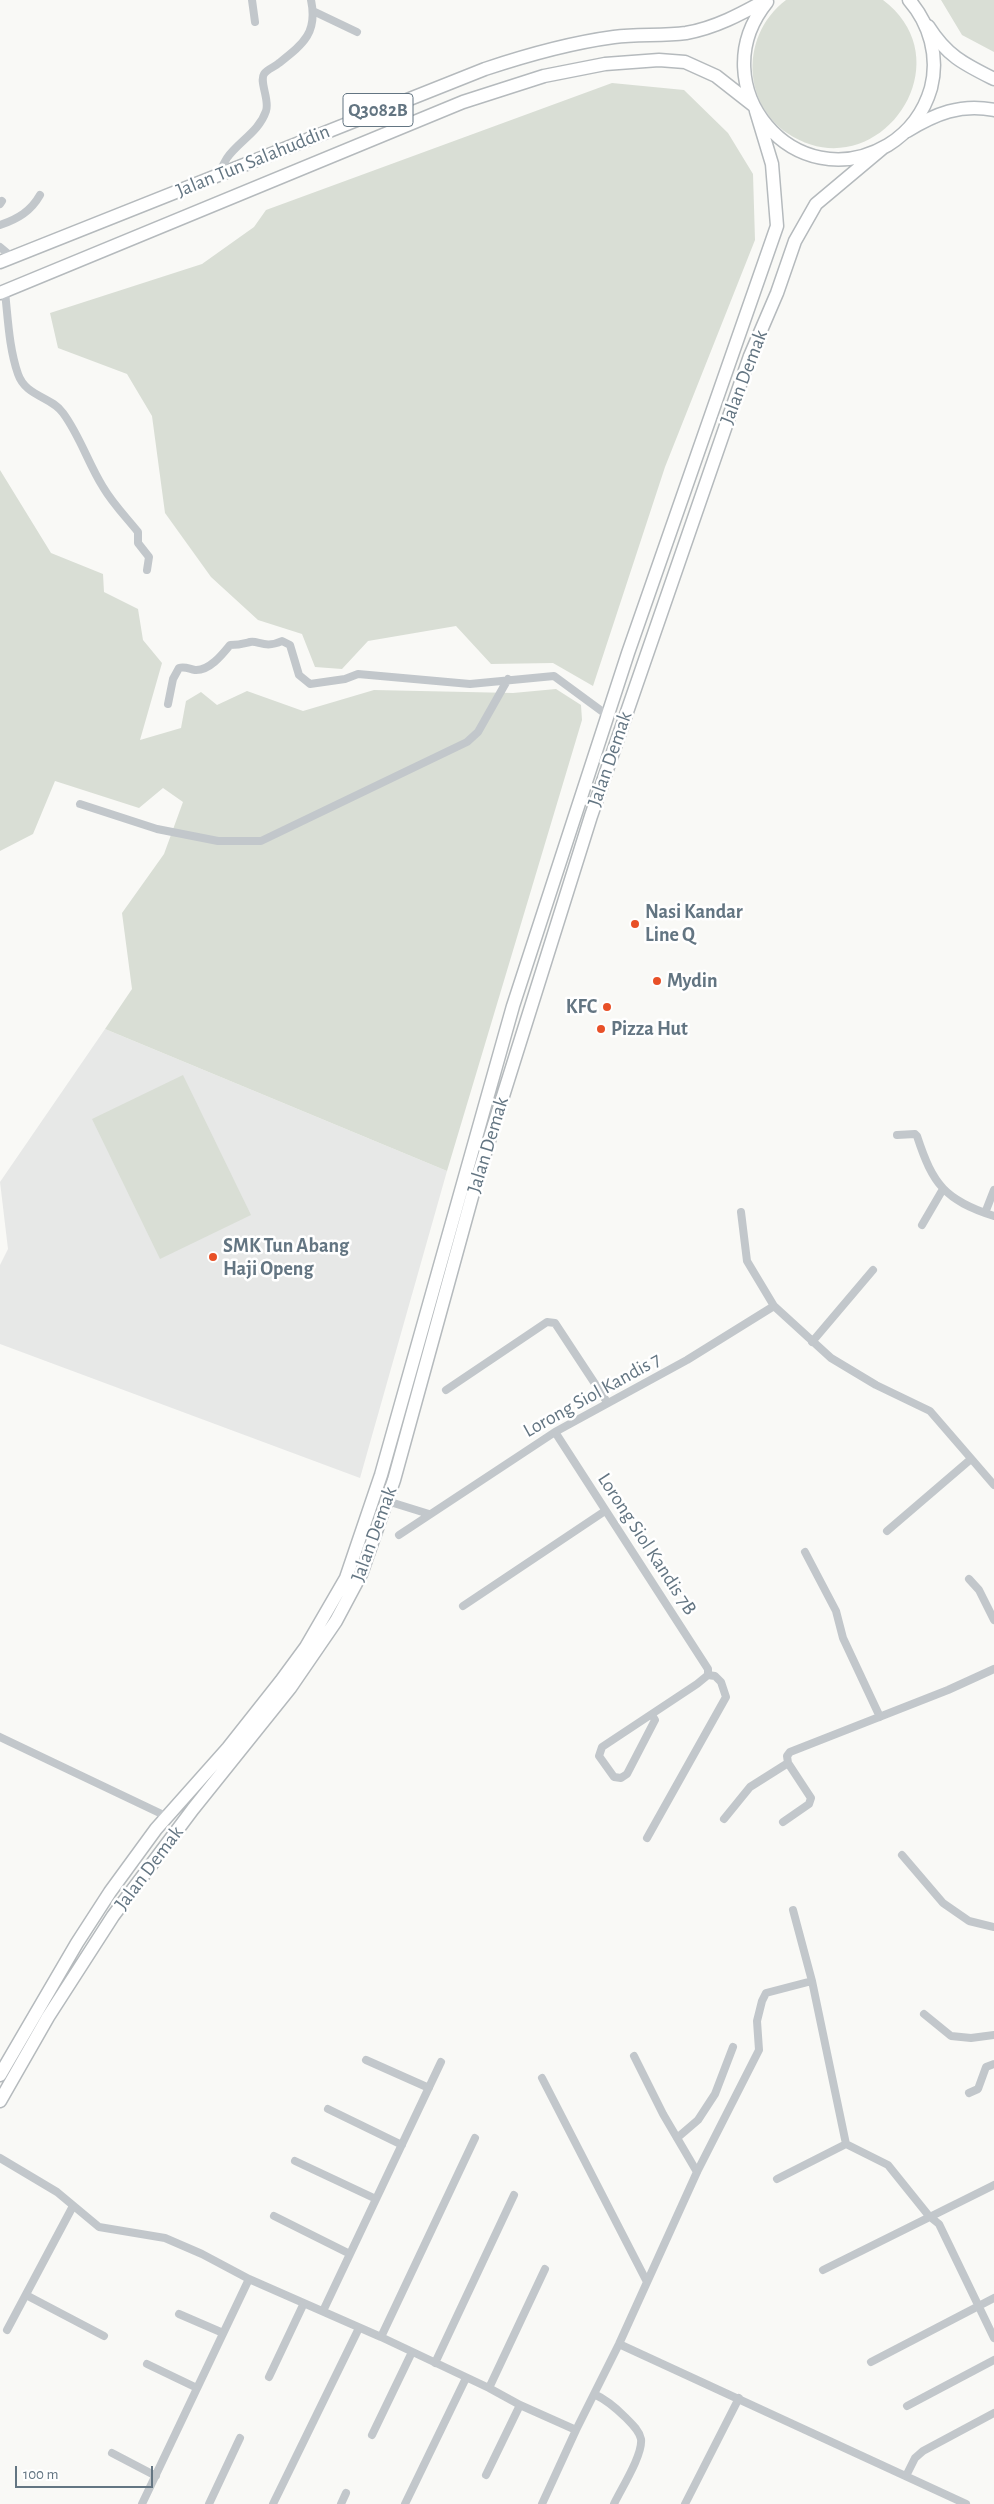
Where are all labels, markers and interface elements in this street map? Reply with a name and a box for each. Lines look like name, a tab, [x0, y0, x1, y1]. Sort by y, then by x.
road number: Q3082B	[343, 94, 413, 126]
street label: Jalan Tun Salahuddin	[173, 119, 333, 203]
street label: Jalan Demak	[715, 326, 773, 428]
street label: Jalan Demak	[583, 708, 637, 810]
place label: Nasi Kandar Line Q	[645, 900, 743, 947]
marker: Nasi Kandar Line Q	[629, 918, 641, 930]
place label: Mydin	[667, 969, 718, 993]
marker: Mydin	[651, 975, 663, 987]
place label: KFC	[566, 995, 597, 1019]
marker: KFC	[601, 1001, 613, 1013]
place label: Pizza Hut	[611, 1017, 688, 1041]
marker: Pizza Hut	[595, 1023, 607, 1035]
street label: Jalan Demak	[462, 1094, 514, 1196]
place label: SMK Tun Abang Haji Openg	[223, 1234, 349, 1281]
marker: SMK Tun Abang Haji Openg	[207, 1251, 219, 1263]
street label: Lorong Siol Kandis 7	[519, 1347, 665, 1443]
street label: Lorong Siol Kandis 7B	[592, 1468, 702, 1620]
street label: Jalan Demak	[346, 1483, 402, 1585]
street label: Jalan Demak	[110, 1821, 188, 1915]
scale bar	[18, 2456, 155, 2488]
text: 100 m	[23, 2467, 58, 2482]

